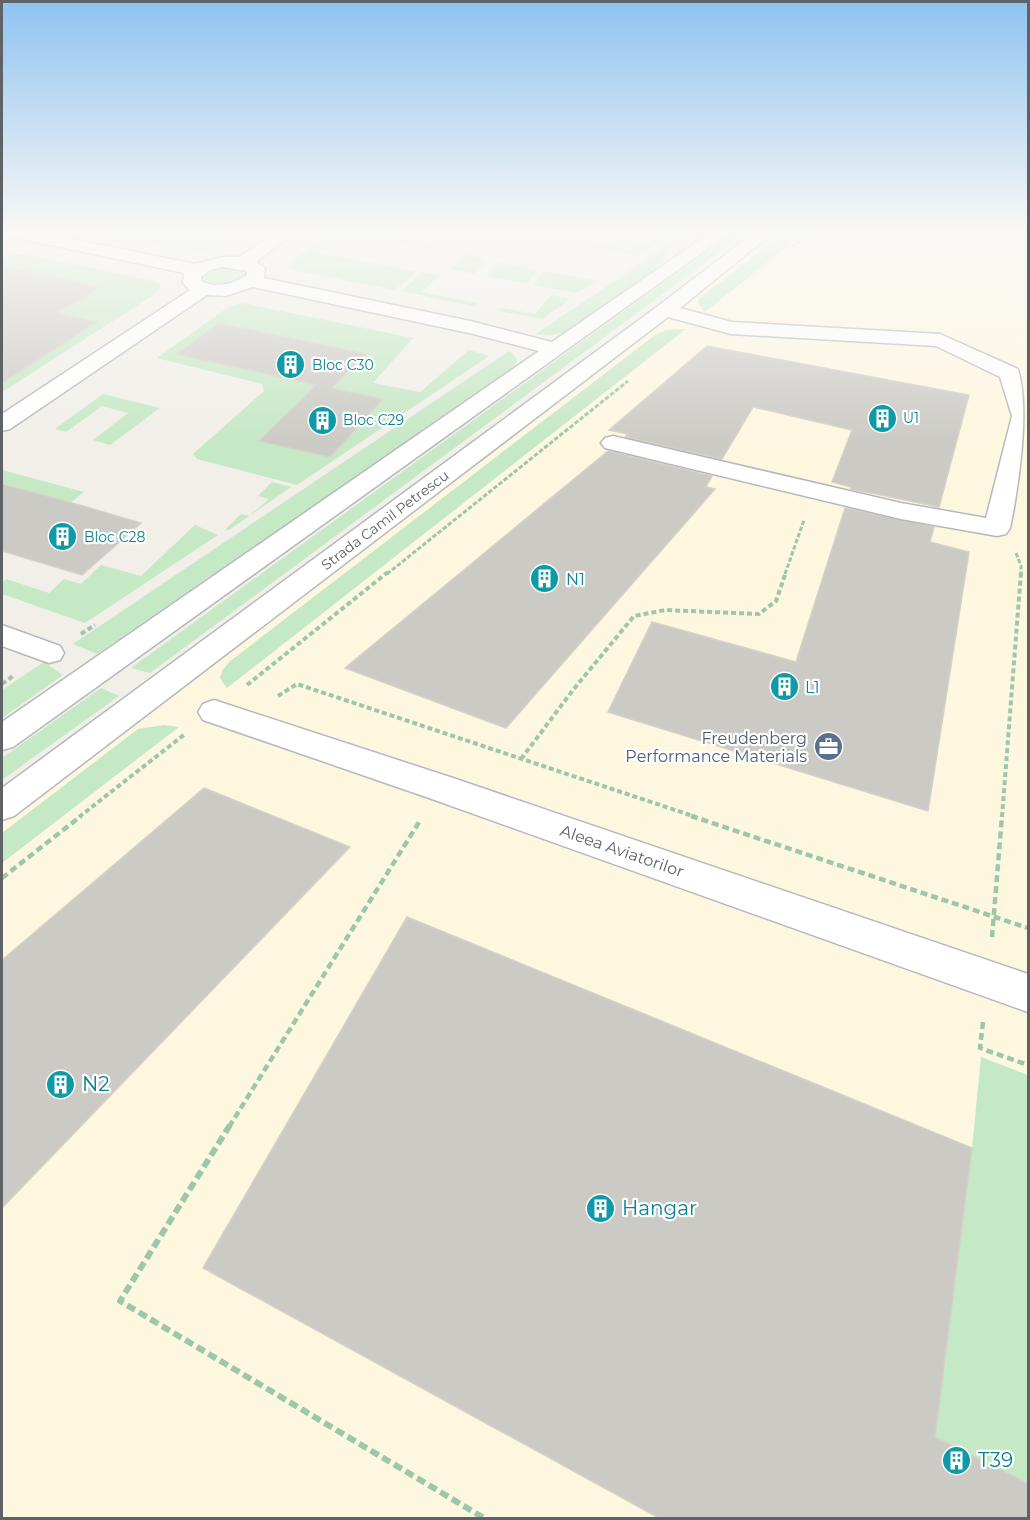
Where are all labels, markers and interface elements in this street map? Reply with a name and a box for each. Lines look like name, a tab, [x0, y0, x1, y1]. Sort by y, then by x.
building icon: Bloc C30	[275, 349, 307, 381]
place label: Bloc C30	[312, 356, 374, 374]
building icon: U1	[866, 402, 898, 434]
building icon: Bloc C29	[306, 404, 338, 436]
place label: U1	[903, 409, 919, 427]
place label: Bloc C29	[343, 411, 404, 429]
street label: Strada Camil Petrescu	[318, 466, 452, 574]
building icon: Bloc C28	[47, 521, 79, 553]
place label: Bloc C28	[84, 528, 145, 546]
building icon: N1	[529, 563, 561, 595]
place label: N1	[566, 570, 585, 589]
building icon: L1	[768, 671, 800, 703]
place label: L1	[805, 678, 820, 697]
place label: Freudenberg Performance Materials	[625, 729, 807, 766]
office icon: Freudenberg Performance Materials	[812, 731, 844, 763]
street label: Aleea Aviatorilor	[558, 821, 686, 881]
building icon: N2	[45, 1068, 77, 1100]
place label: N2	[82, 1072, 110, 1096]
building icon: Hangar	[585, 1192, 617, 1224]
place label: Hangar	[622, 1196, 697, 1220]
building icon: T39	[941, 1444, 973, 1476]
place label: T39	[978, 1448, 1013, 1472]

